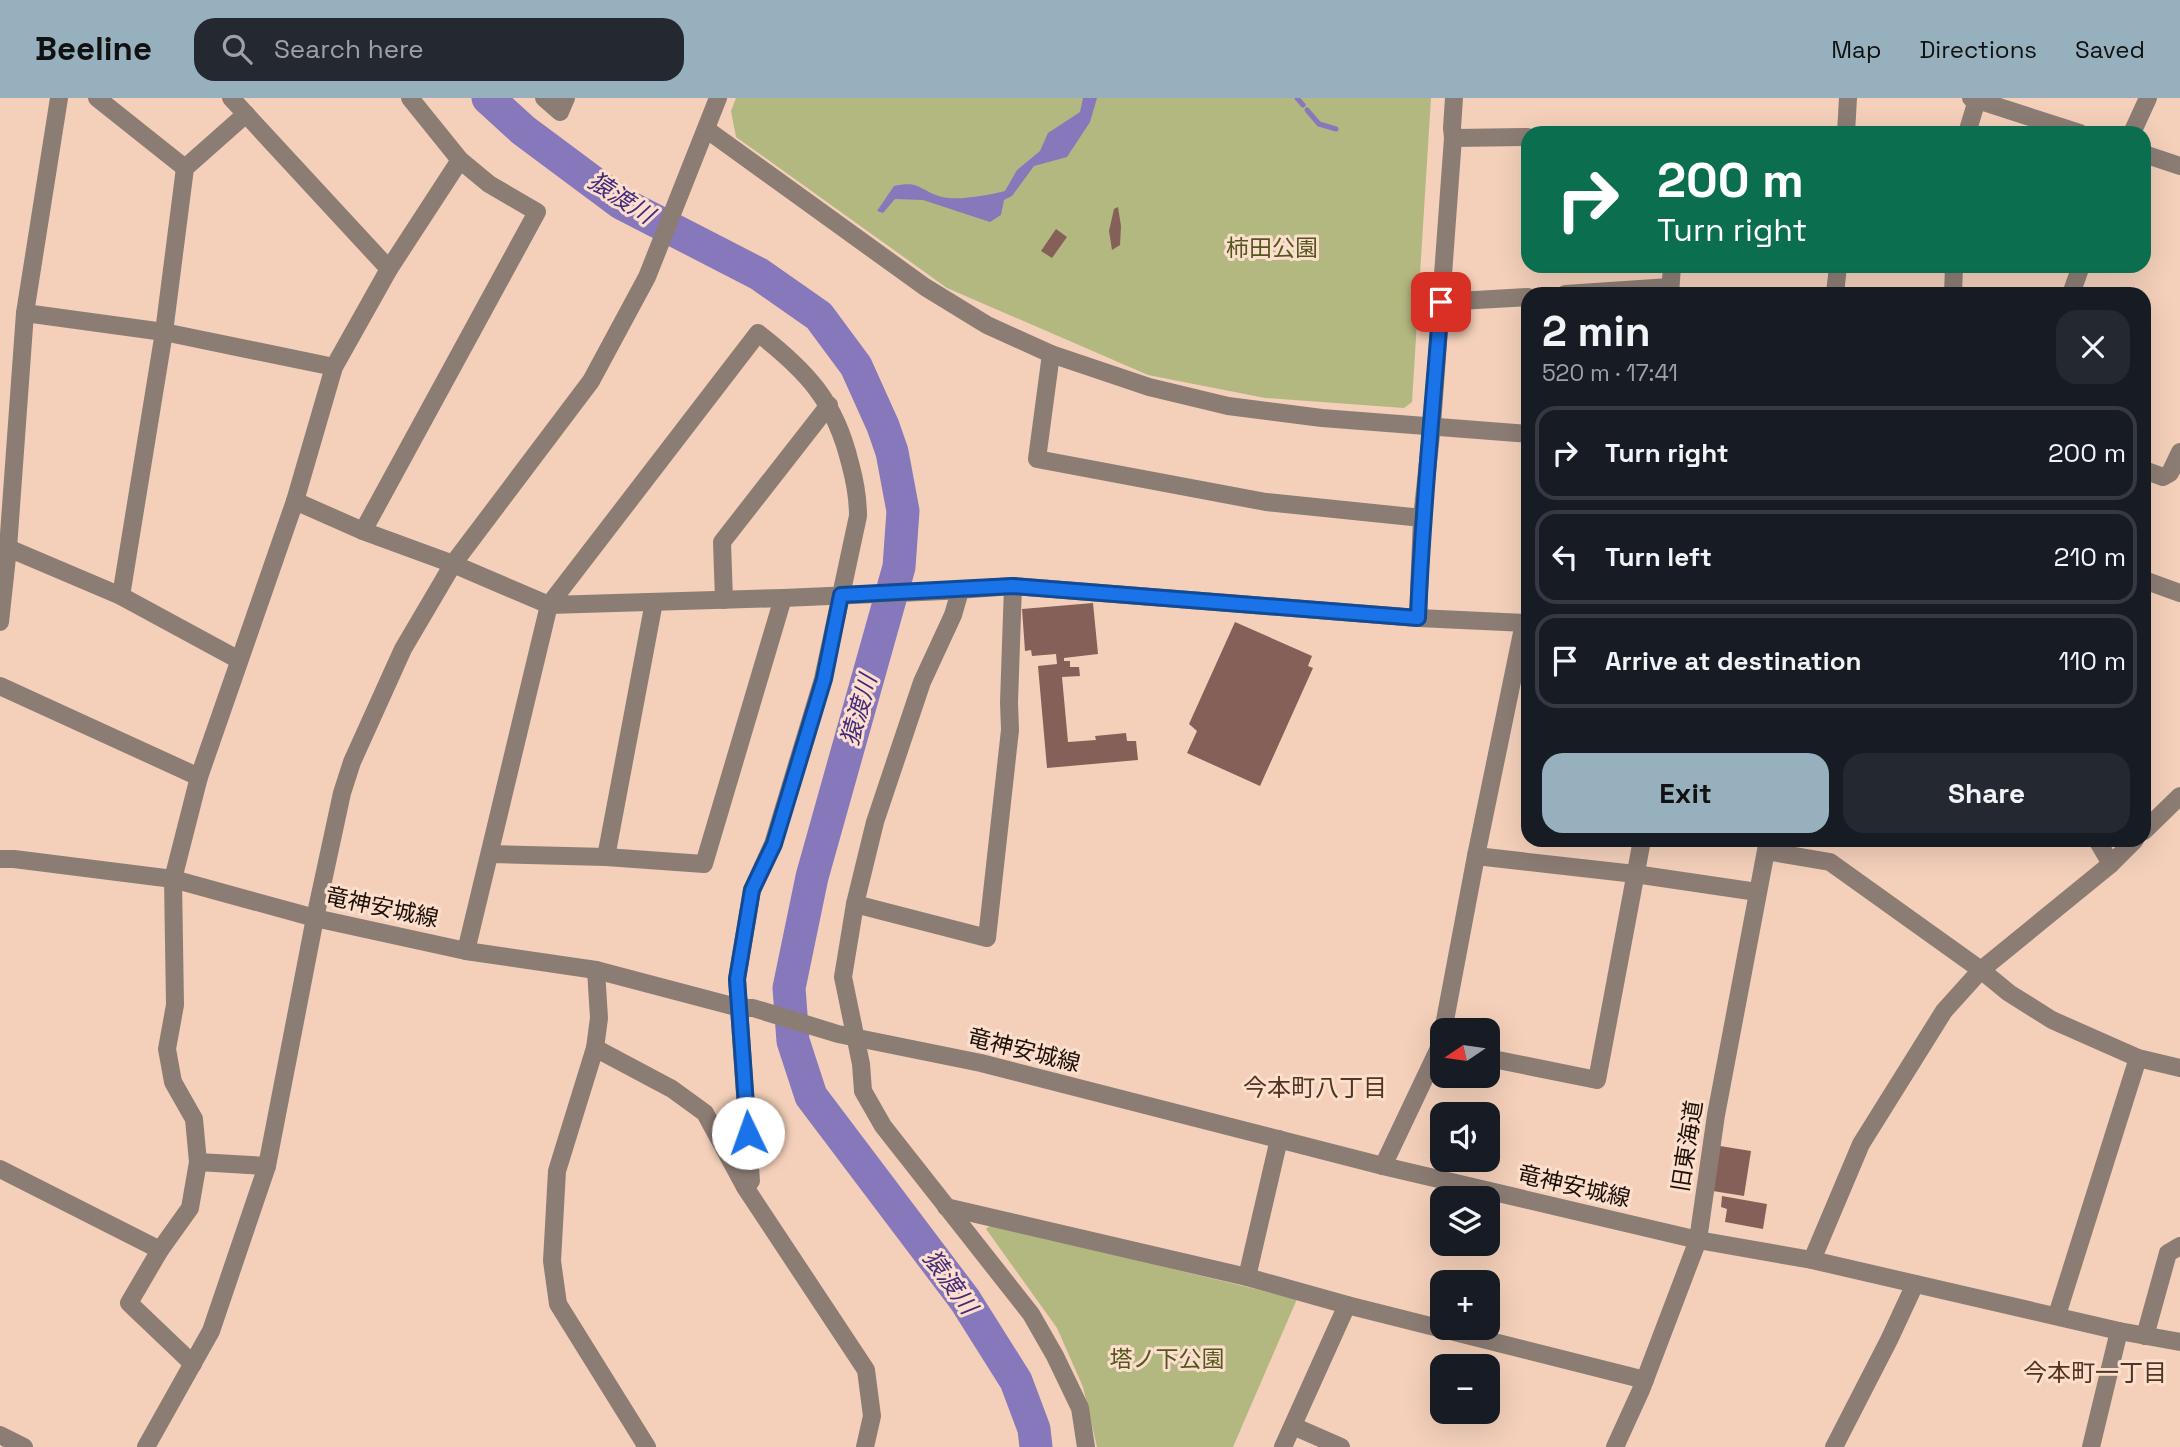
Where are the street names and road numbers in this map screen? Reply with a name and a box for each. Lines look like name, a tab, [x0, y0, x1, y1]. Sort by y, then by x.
street label: 竜神安城線	[323, 880, 441, 934]
street label: 竜神安城線	[965, 1022, 1083, 1078]
street label: 旧東海道	[1665, 1098, 1709, 1194]
street label: 竜神安城線	[1515, 1158, 1633, 1214]

